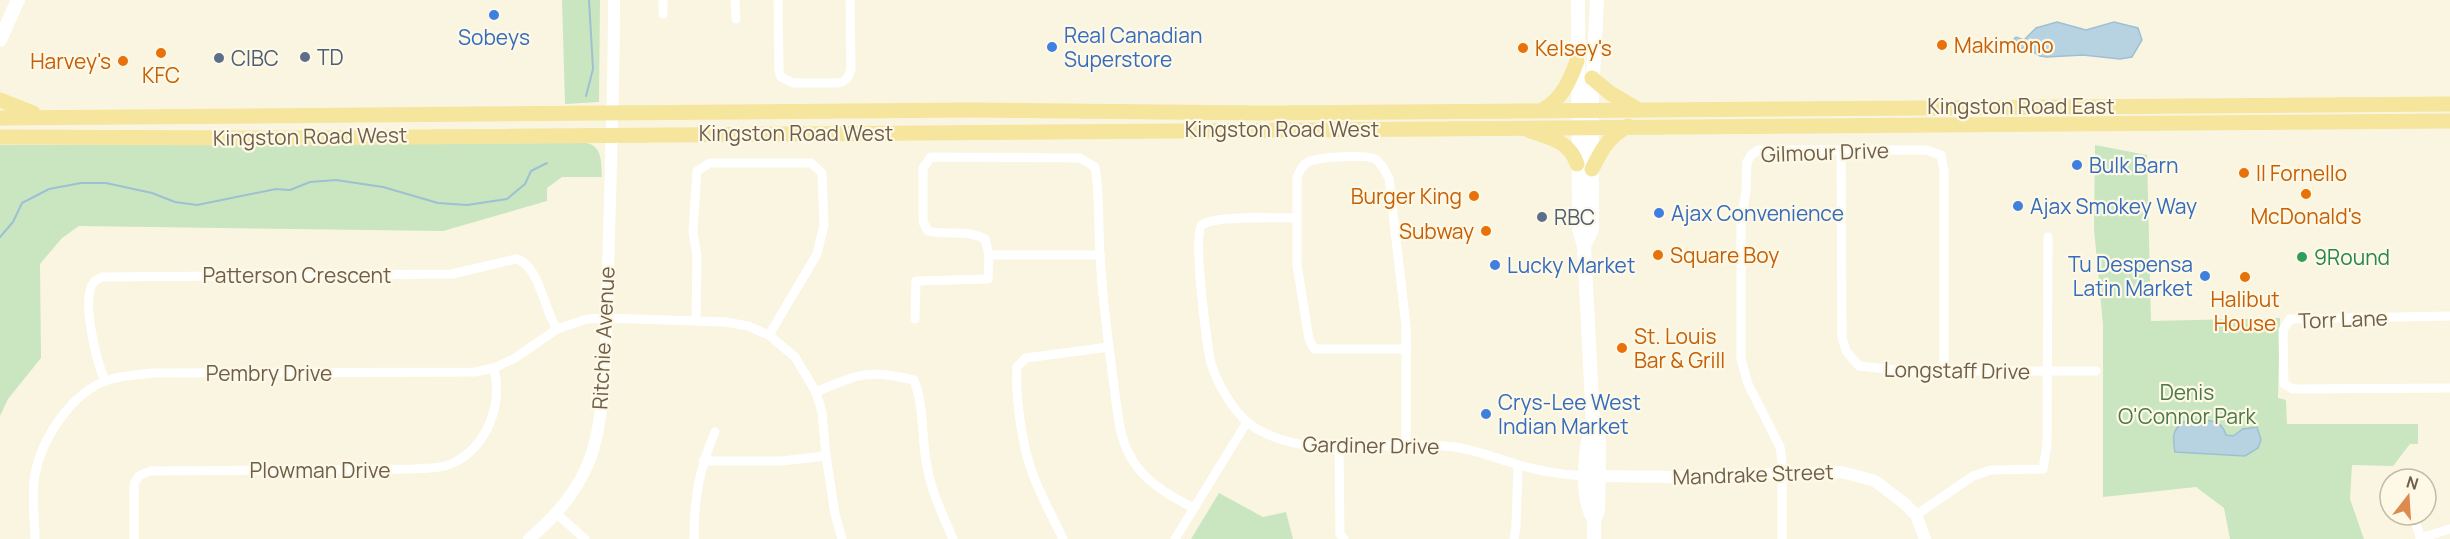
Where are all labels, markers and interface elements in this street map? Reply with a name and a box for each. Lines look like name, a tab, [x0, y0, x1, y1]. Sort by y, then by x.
marker: Sobeys	[487, 8, 501, 22]
place label: Real Canadian Superstore	[1064, 21, 1202, 73]
place label: Sobeys	[458, 23, 530, 51]
place label: Makimono	[1954, 31, 2054, 59]
place label: Kelsey's	[1535, 34, 1612, 62]
marker: Makimono	[1935, 38, 1949, 52]
marker: Real Canadian Superstore	[1045, 40, 1059, 54]
marker: Kelsey's	[1516, 41, 1530, 55]
place label: TD	[317, 43, 344, 71]
place label: CIBC	[231, 44, 279, 72]
marker: KFC	[154, 46, 168, 60]
place label: Harvey's	[30, 47, 111, 75]
marker: TD	[298, 50, 312, 64]
marker: CIBC	[212, 51, 226, 65]
marker: Harvey's	[116, 54, 130, 68]
place label: KFC	[142, 61, 180, 89]
street label: Kingston Road East	[1927, 92, 2115, 120]
street label: Kingston Road West	[1185, 115, 1379, 143]
street label: Kingston Road West	[699, 119, 893, 147]
street label: Kingston Road West	[213, 120, 407, 152]
street label: Gilmour Drive	[1760, 136, 1890, 168]
place label: Bulk Barn	[2089, 151, 2178, 179]
marker: Bulk Barn	[2070, 158, 2084, 172]
place label: Il Fornello	[2256, 159, 2347, 187]
marker: Il Fornello	[2237, 166, 2251, 180]
place label: Burger King	[1351, 182, 1462, 210]
marker: McDonald's	[2299, 187, 2313, 201]
marker: Burger King	[1467, 189, 1481, 203]
place label: Ajax Smokey Way	[2030, 192, 2197, 220]
place label: Ajax Convenience	[1671, 199, 1844, 227]
marker: Ajax Smokey Way	[2011, 199, 2025, 213]
place label: McDonald's	[2250, 202, 2362, 230]
place label: RBC	[1554, 203, 1595, 231]
marker: Ajax Convenience	[1652, 206, 1666, 220]
marker: RBC	[1535, 210, 1549, 224]
place label: Subway	[1399, 217, 1474, 245]
marker: Subway	[1479, 224, 1493, 238]
place label: Square Boy	[1670, 241, 1779, 269]
place label: 9Round	[2314, 243, 2390, 271]
marker: Square Boy	[1651, 248, 1665, 262]
place label: Tu Despensa Latin Market	[2068, 250, 2193, 302]
marker: 9Round	[2295, 250, 2309, 264]
place label: Lucky Market	[1507, 251, 1635, 279]
marker: Lucky Market	[1488, 258, 1502, 272]
street label: Patterson Crescent	[203, 261, 391, 289]
street label: Ritchie Avenue	[585, 266, 621, 410]
marker: Tu Despensa Latin Market	[2198, 269, 2212, 283]
marker: Halibut House	[2238, 270, 2252, 284]
place label: Halibut House	[2210, 285, 2280, 337]
street label: Torr Lane	[2298, 303, 2388, 335]
place label: St. Louis Bar & Grill	[1634, 322, 1725, 374]
marker: St. Louis Bar & Grill	[1615, 341, 1629, 355]
street label: Longstaff Drive	[1884, 355, 2030, 385]
street label: Pembry Drive	[206, 359, 332, 387]
park label: Denis O'Connor Park	[2118, 378, 2257, 430]
place label: Crys-Lee West Indian Market	[1498, 388, 1641, 440]
marker: Crys-Lee West Indian Market	[1479, 407, 1493, 421]
street label: Gardiner Drive	[1302, 430, 1440, 460]
street label: Plowman Drive	[250, 456, 390, 484]
street label: Mandrake Street	[1672, 457, 1834, 491]
north arrow	[2378, 467, 2438, 527]
text: N	[2404, 470, 2421, 495]

